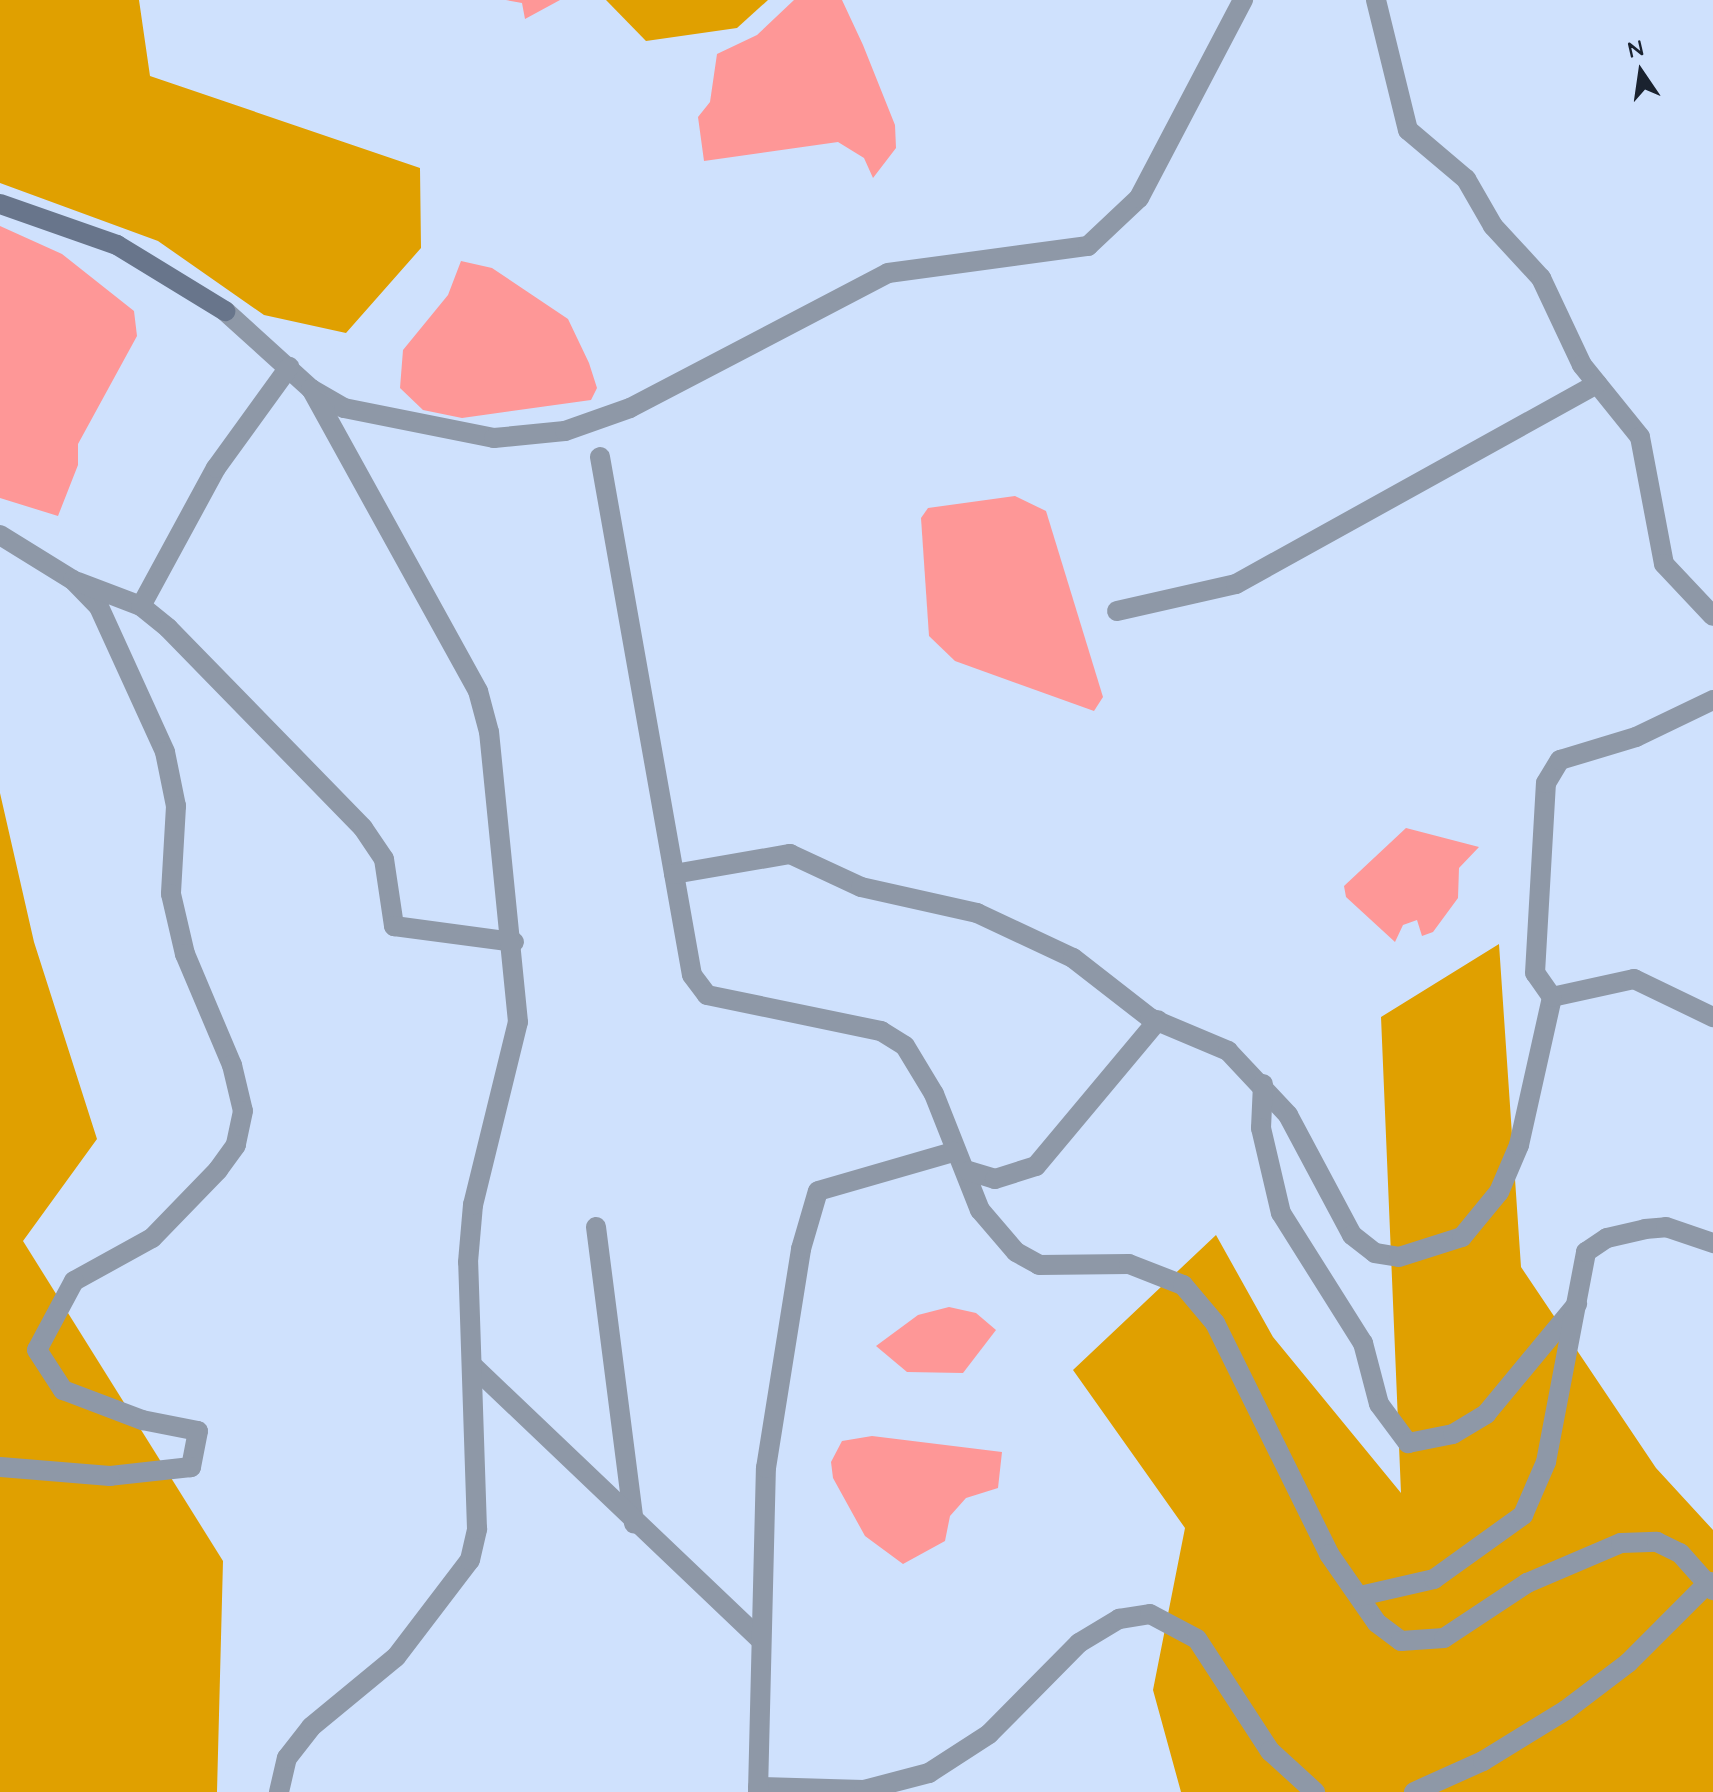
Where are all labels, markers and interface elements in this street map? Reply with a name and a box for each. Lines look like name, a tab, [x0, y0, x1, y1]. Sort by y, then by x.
north arrow	[1601, 32, 1681, 112]
text: N	[1625, 33, 1647, 64]

